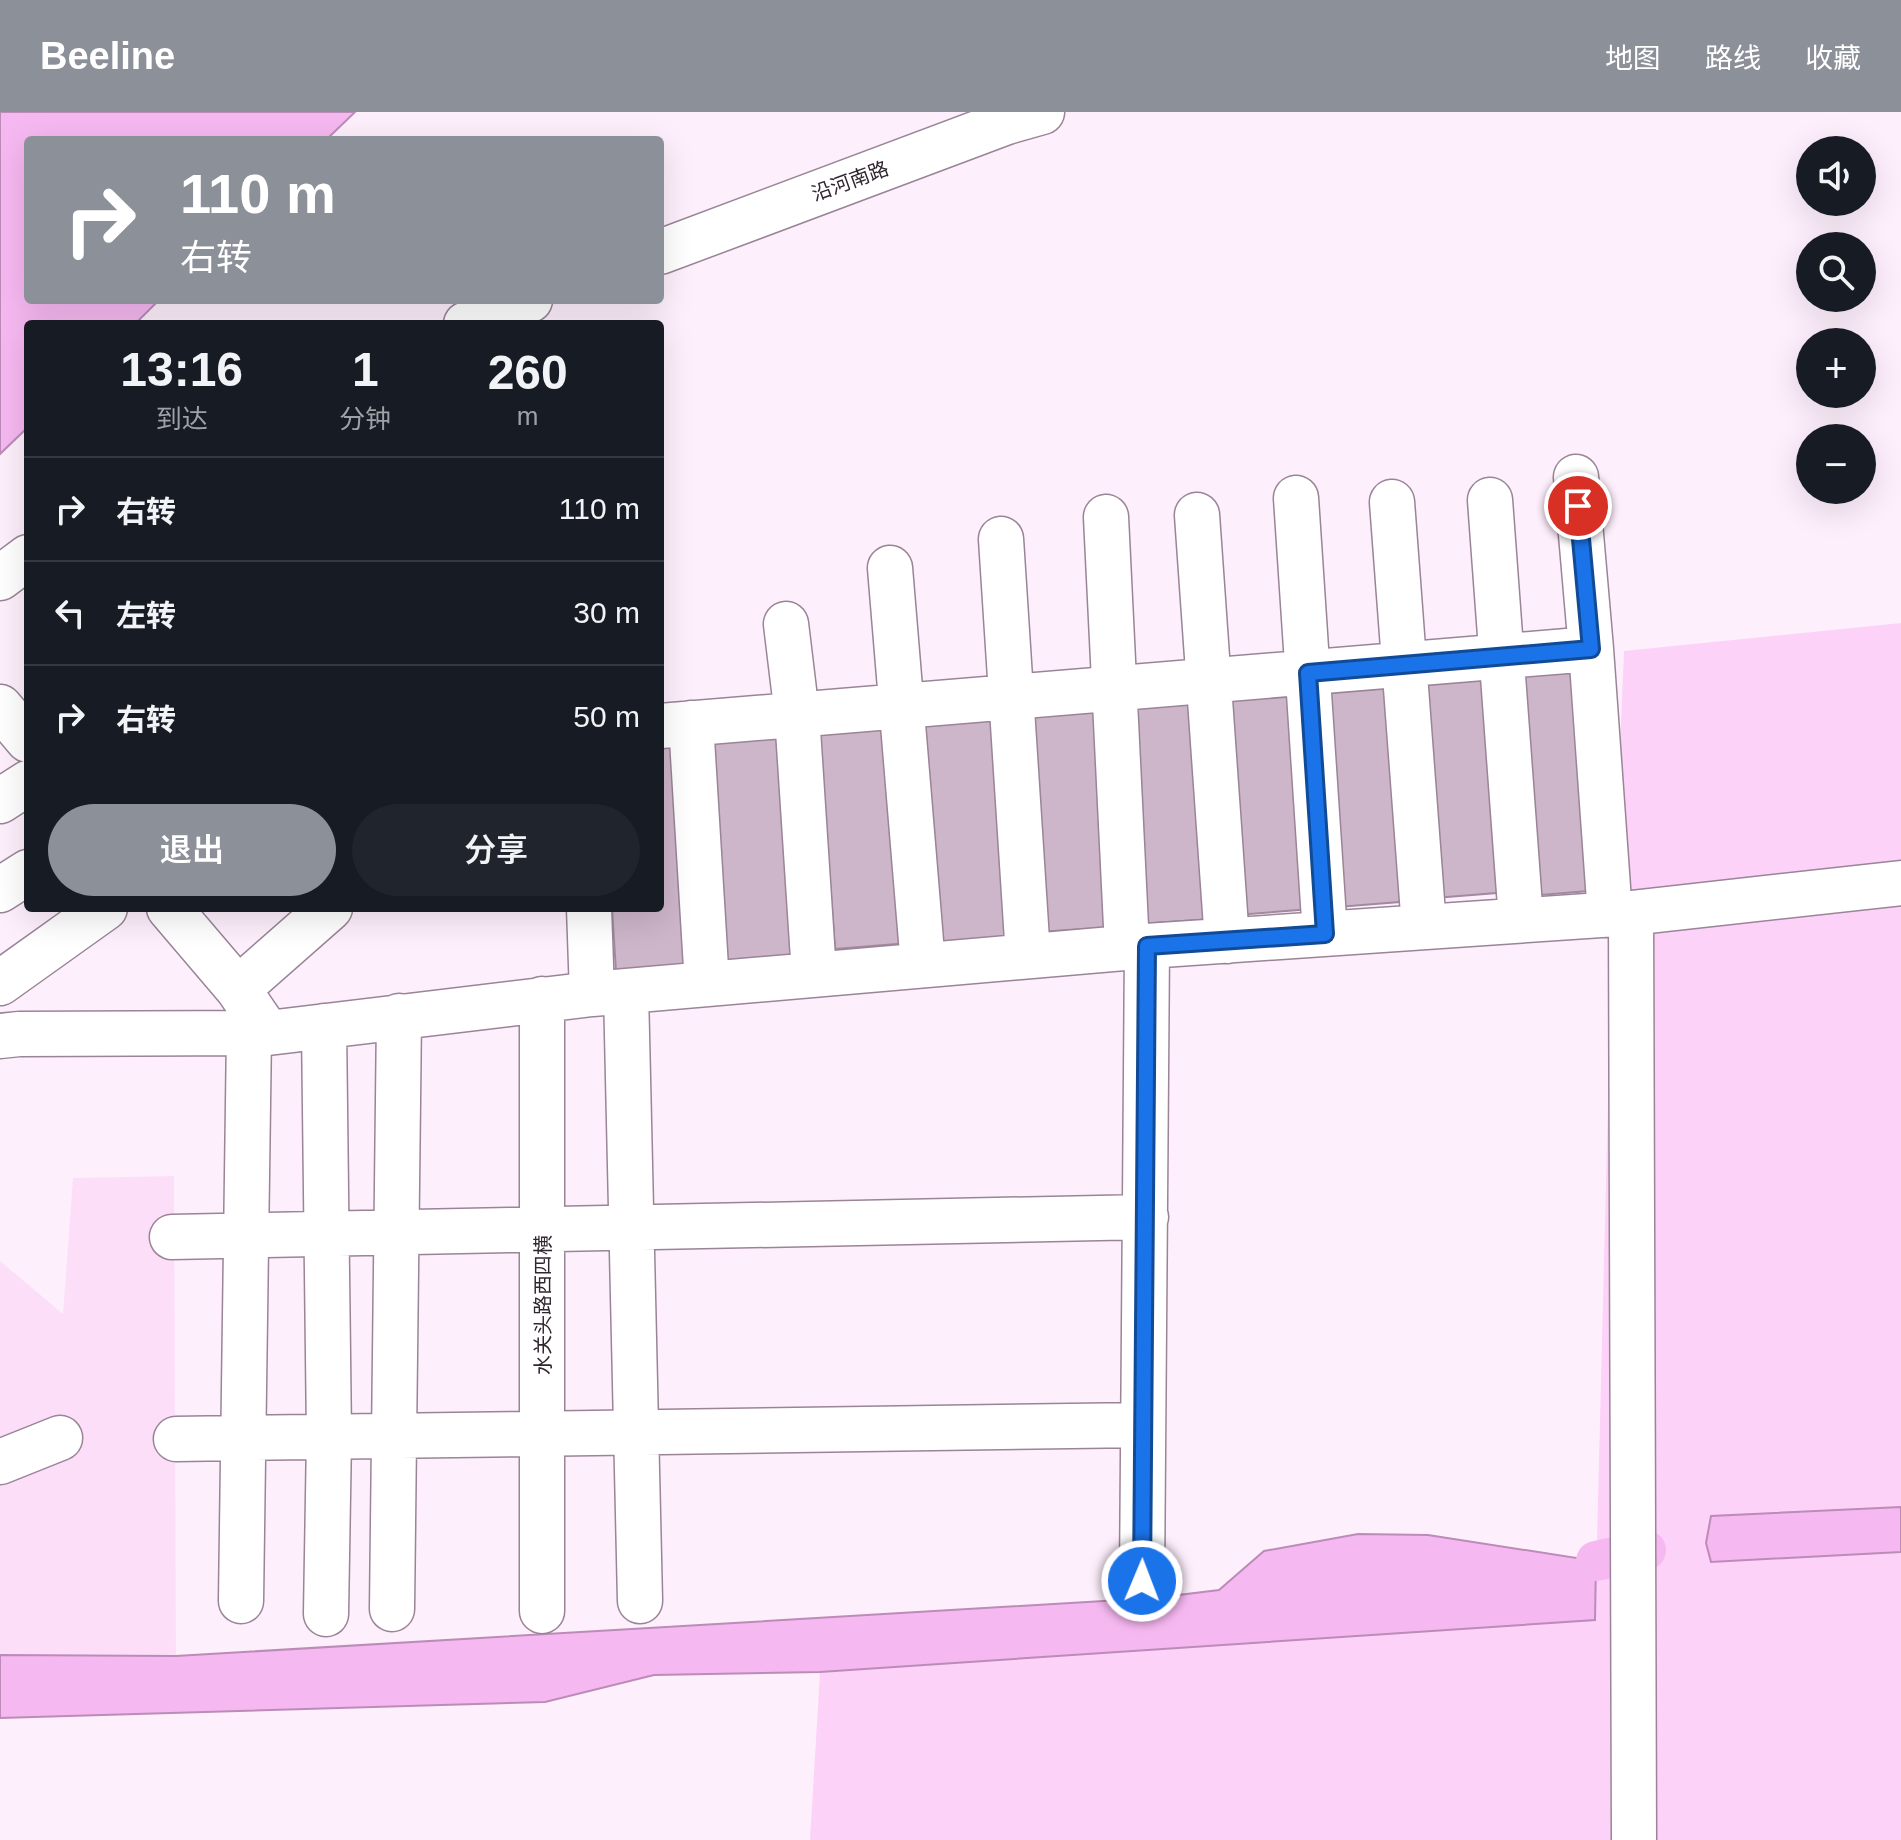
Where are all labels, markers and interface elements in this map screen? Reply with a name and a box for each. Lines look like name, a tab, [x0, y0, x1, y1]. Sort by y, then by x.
text: Beeline	[40, 35, 175, 77]
text: 地图	[1605, 43, 1661, 74]
text: 路线	[1705, 43, 1761, 74]
text: 收藏	[1805, 43, 1861, 74]
map controls	[1796, 136, 1876, 504]
button: sound	[1796, 136, 1876, 216]
street label: 沿河南路	[809, 157, 891, 205]
text: 110 m	[180, 162, 336, 225]
icon: right	[48, 168, 152, 272]
button: search	[1796, 232, 1876, 312]
text: 右转	[180, 237, 252, 278]
button: +	[1796, 328, 1876, 408]
text: 13:16	[120, 343, 243, 396]
text: 1	[352, 343, 379, 396]
text: 260	[488, 346, 568, 399]
text: m	[517, 401, 539, 431]
text: 到达	[156, 404, 208, 434]
text: 分钟	[339, 404, 391, 434]
button: −	[1796, 424, 1876, 504]
pin	[1544, 472, 1612, 540]
icon: arrive	[1556, 484, 1600, 528]
icon: right	[48, 487, 92, 531]
text: 110 m	[559, 492, 640, 525]
text: 右转	[116, 495, 176, 528]
icon: left	[48, 591, 92, 635]
text: 30 m	[573, 596, 640, 629]
text: 左转	[116, 599, 176, 632]
icon: right	[48, 695, 92, 739]
text: 50 m	[573, 700, 640, 733]
text: 右转	[116, 703, 176, 736]
button: 退出	[48, 804, 336, 896]
button: 分享	[352, 804, 640, 896]
street label: 水关头路西四横	[532, 1235, 554, 1375]
position arrow	[1100, 1539, 1184, 1623]

